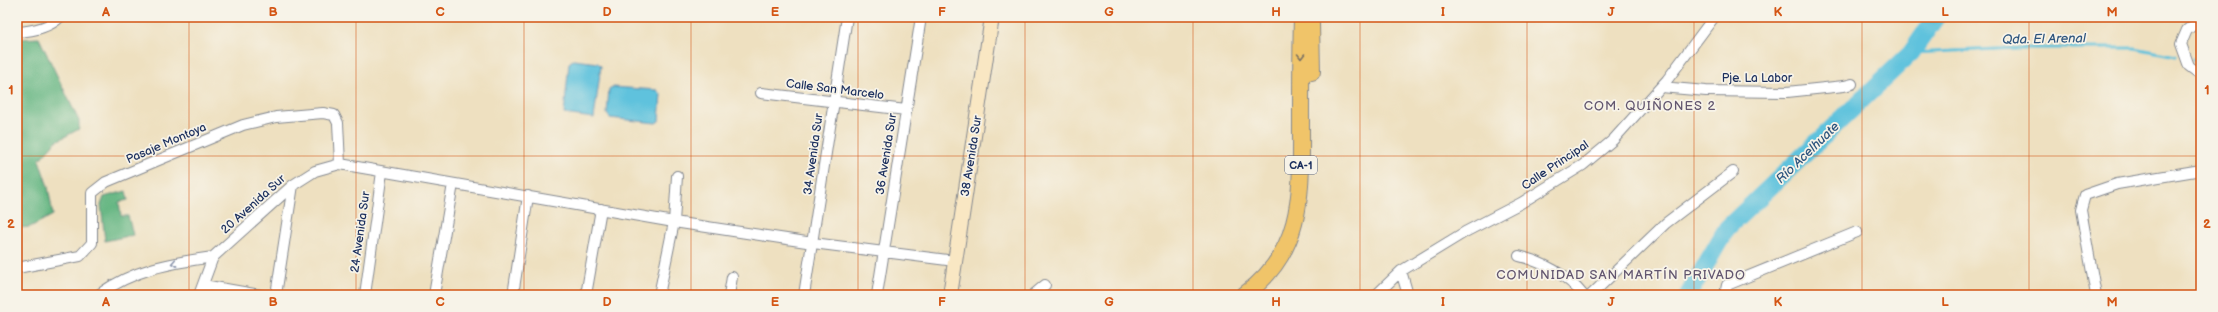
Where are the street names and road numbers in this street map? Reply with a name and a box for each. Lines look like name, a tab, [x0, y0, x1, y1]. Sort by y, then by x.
street label: Pje. La Labor	[1722, 71, 1793, 86]
street label: Calle San Marcelo	[785, 76, 885, 103]
street label: 34 Avenida Sur	[800, 112, 827, 196]
street label: 36 Avenida Sur	[873, 112, 900, 196]
street label: 38 Avenida Sur	[958, 114, 985, 198]
street label: Pasaje Montoya	[124, 120, 209, 167]
street label: Calle Principal	[1519, 137, 1592, 193]
road number: CA-1	[1285, 156, 1317, 174]
street label: 20 Avenida Sur	[218, 171, 289, 237]
street label: 24 Avenida Sur	[347, 190, 374, 274]

